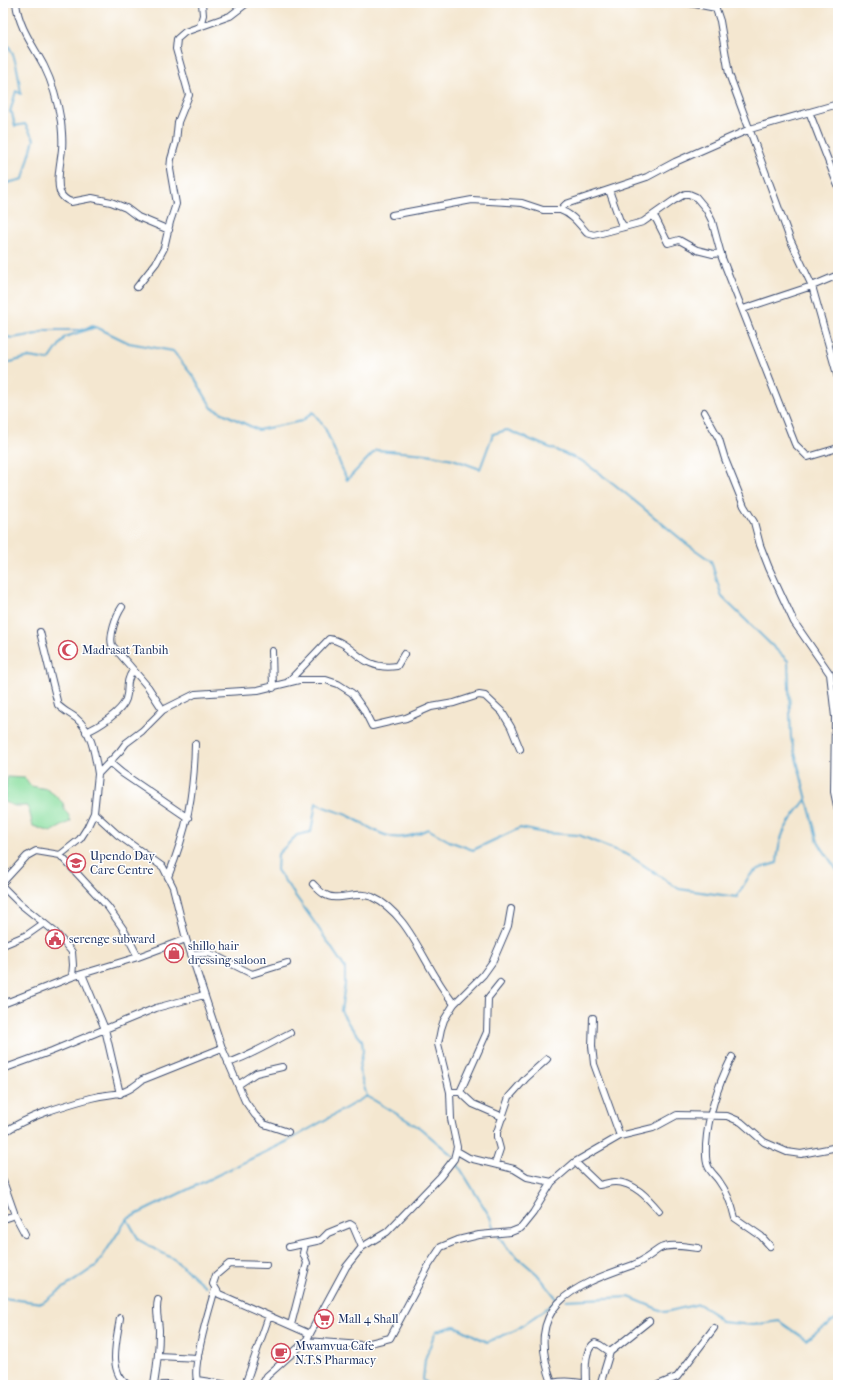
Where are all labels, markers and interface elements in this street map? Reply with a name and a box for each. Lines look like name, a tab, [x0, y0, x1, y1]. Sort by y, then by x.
mosque icon: Madrasat Tanbih	[57, 639, 79, 661]
place label: Madrasat Tanbih	[82, 643, 169, 657]
place label: Upendo Day Care Centre	[90, 849, 155, 877]
school or university icon: Upendo Day Care Centre	[65, 852, 87, 874]
public building icon: serenge subward	[44, 928, 66, 950]
place label: serenge subward	[69, 932, 156, 946]
place label: shillo hair dressing saloon	[188, 939, 266, 967]
shop icon: shillo hair dressing saloon	[163, 942, 185, 964]
supermarket icon: Mall 4 Shall	[313, 1308, 335, 1330]
place label: Mall 4 Shall	[338, 1312, 399, 1326]
place label: Mwamvua Cafe N.T.S Pharmacy	[295, 1339, 377, 1367]
cafe icon: Mwamvua Cafe N.T.S Pharmacy	[270, 1342, 292, 1364]

